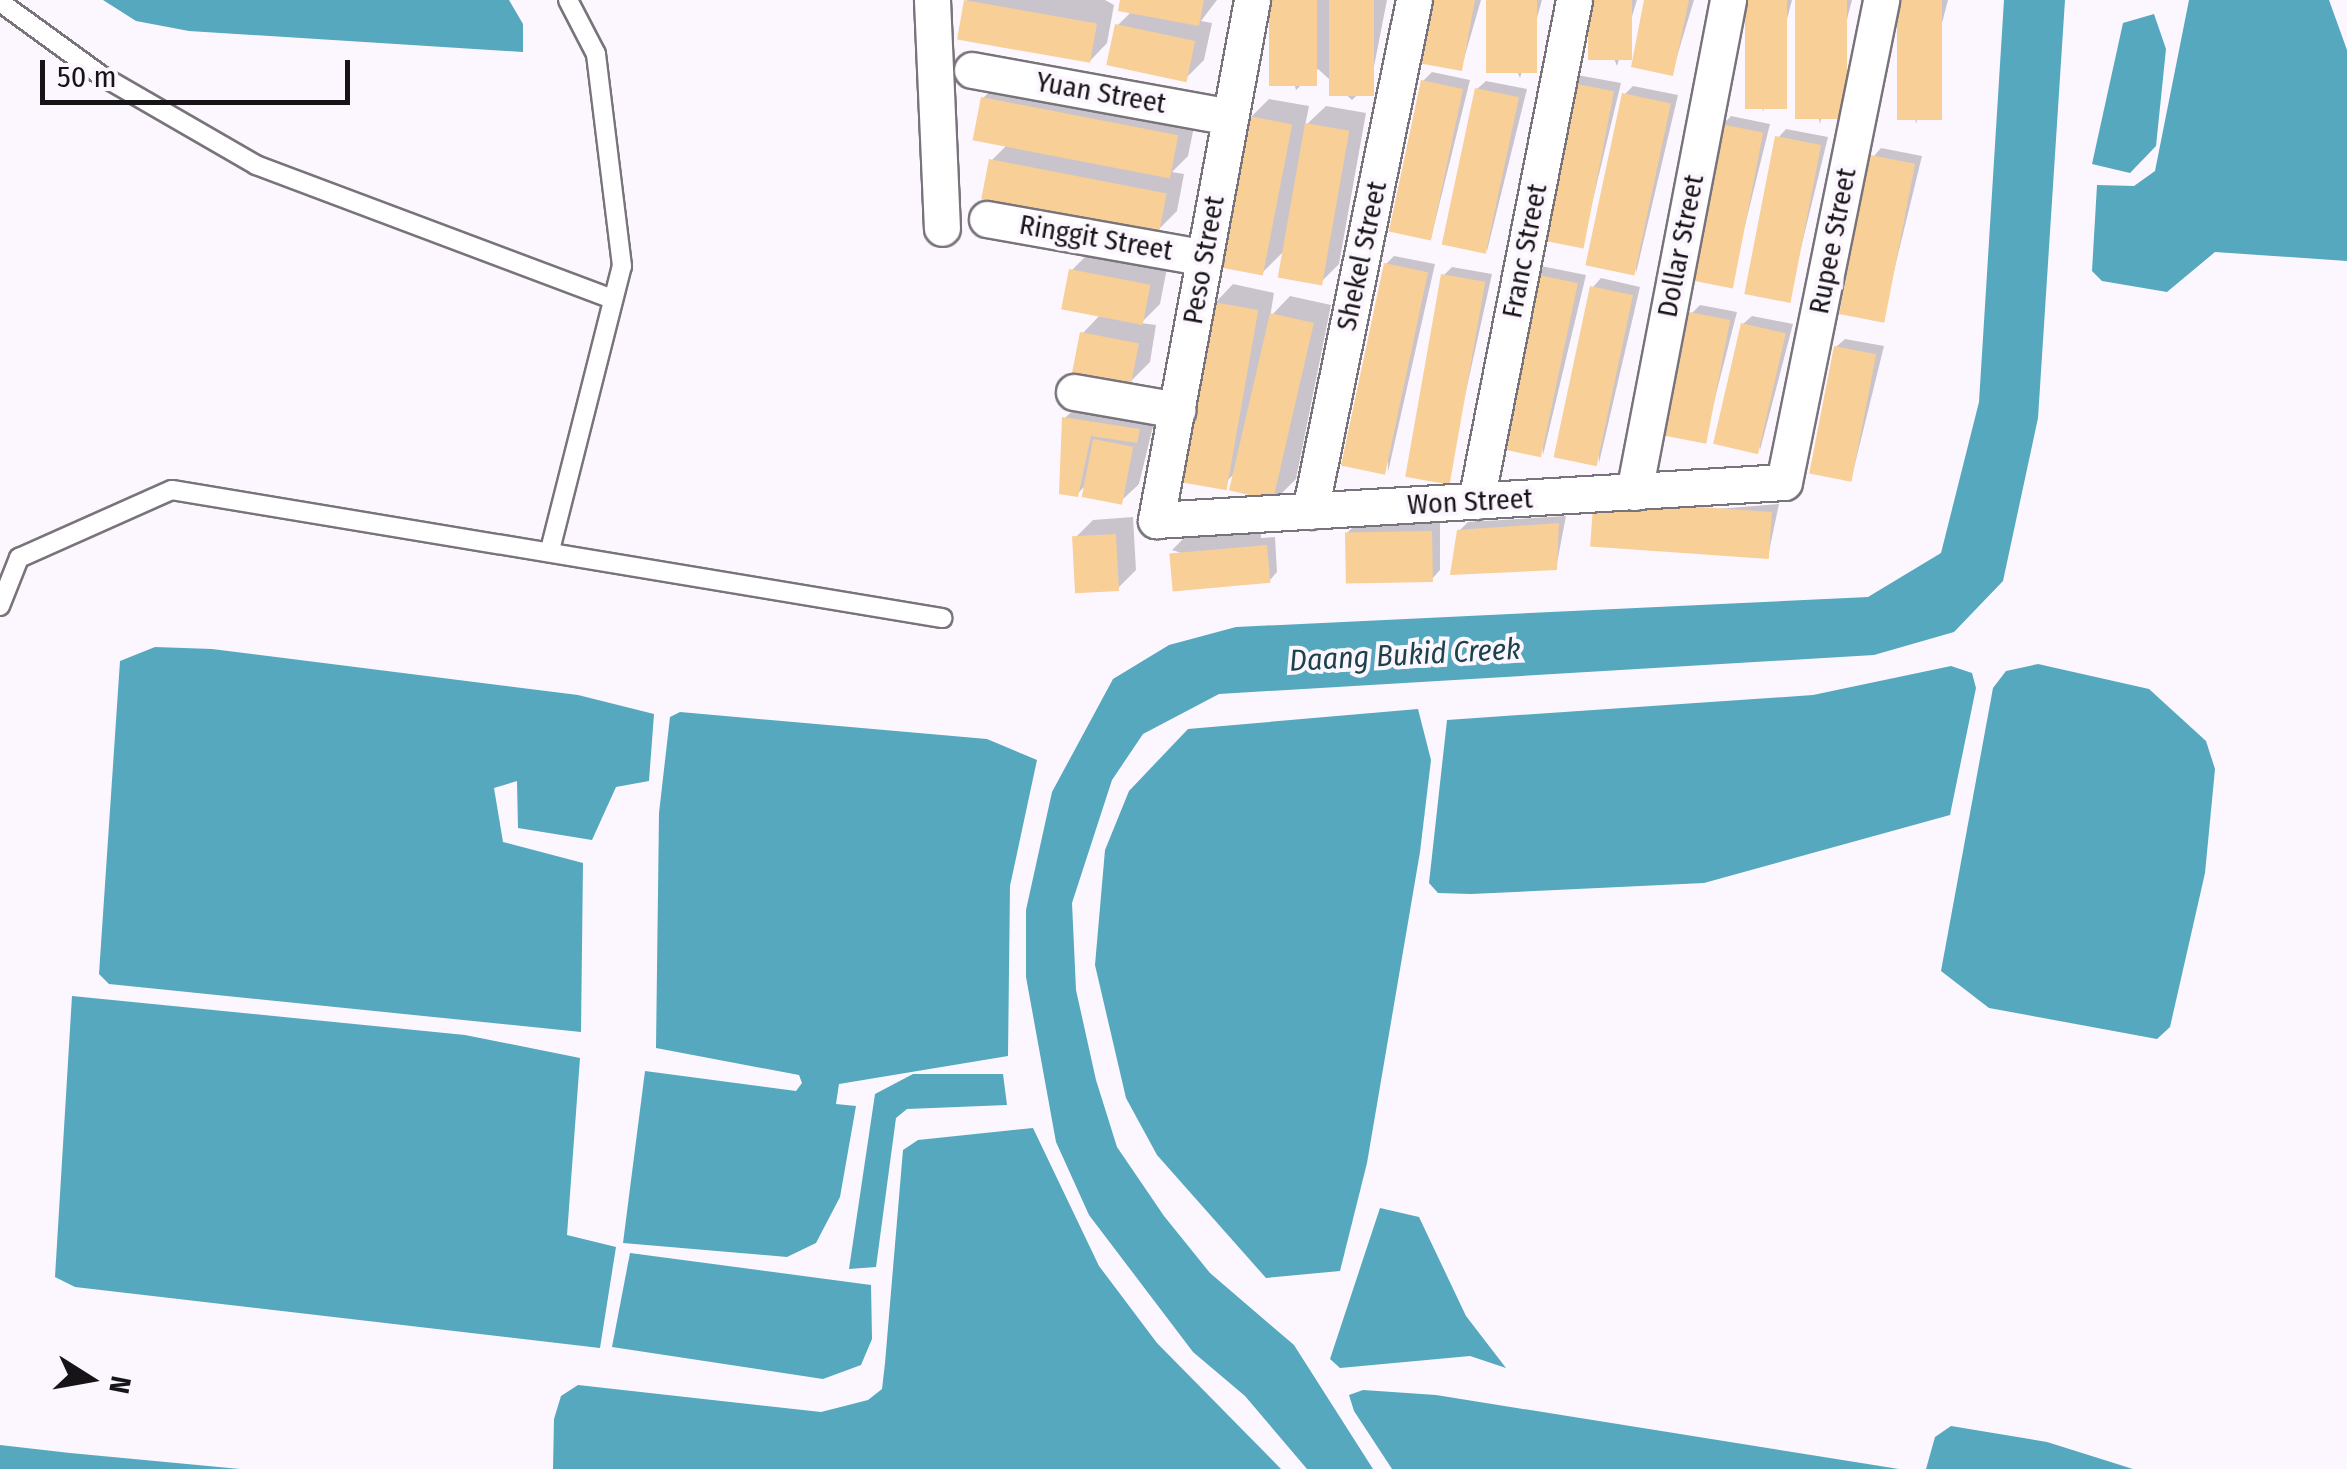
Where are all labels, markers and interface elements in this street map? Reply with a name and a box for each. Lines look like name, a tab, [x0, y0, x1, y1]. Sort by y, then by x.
scale bar	[45, 40, 355, 102]
text: 50 m	[57, 59, 117, 95]
street label: Yuan Street	[1034, 65, 1168, 121]
street label: Rupee Street	[1802, 165, 1864, 317]
street label: Dollar Street	[1651, 172, 1711, 320]
street label: Shekel Street	[1330, 178, 1394, 334]
street label: Franc Street	[1496, 181, 1554, 321]
street label: Peso Street	[1176, 193, 1232, 327]
street label: Ringgit Street	[1017, 208, 1175, 268]
street label: Won Street	[1406, 482, 1534, 522]
water label: Daang Bukid Creek	[1288, 631, 1522, 679]
north arrow	[40, 1329, 140, 1429]
text: N	[102, 1373, 138, 1396]

